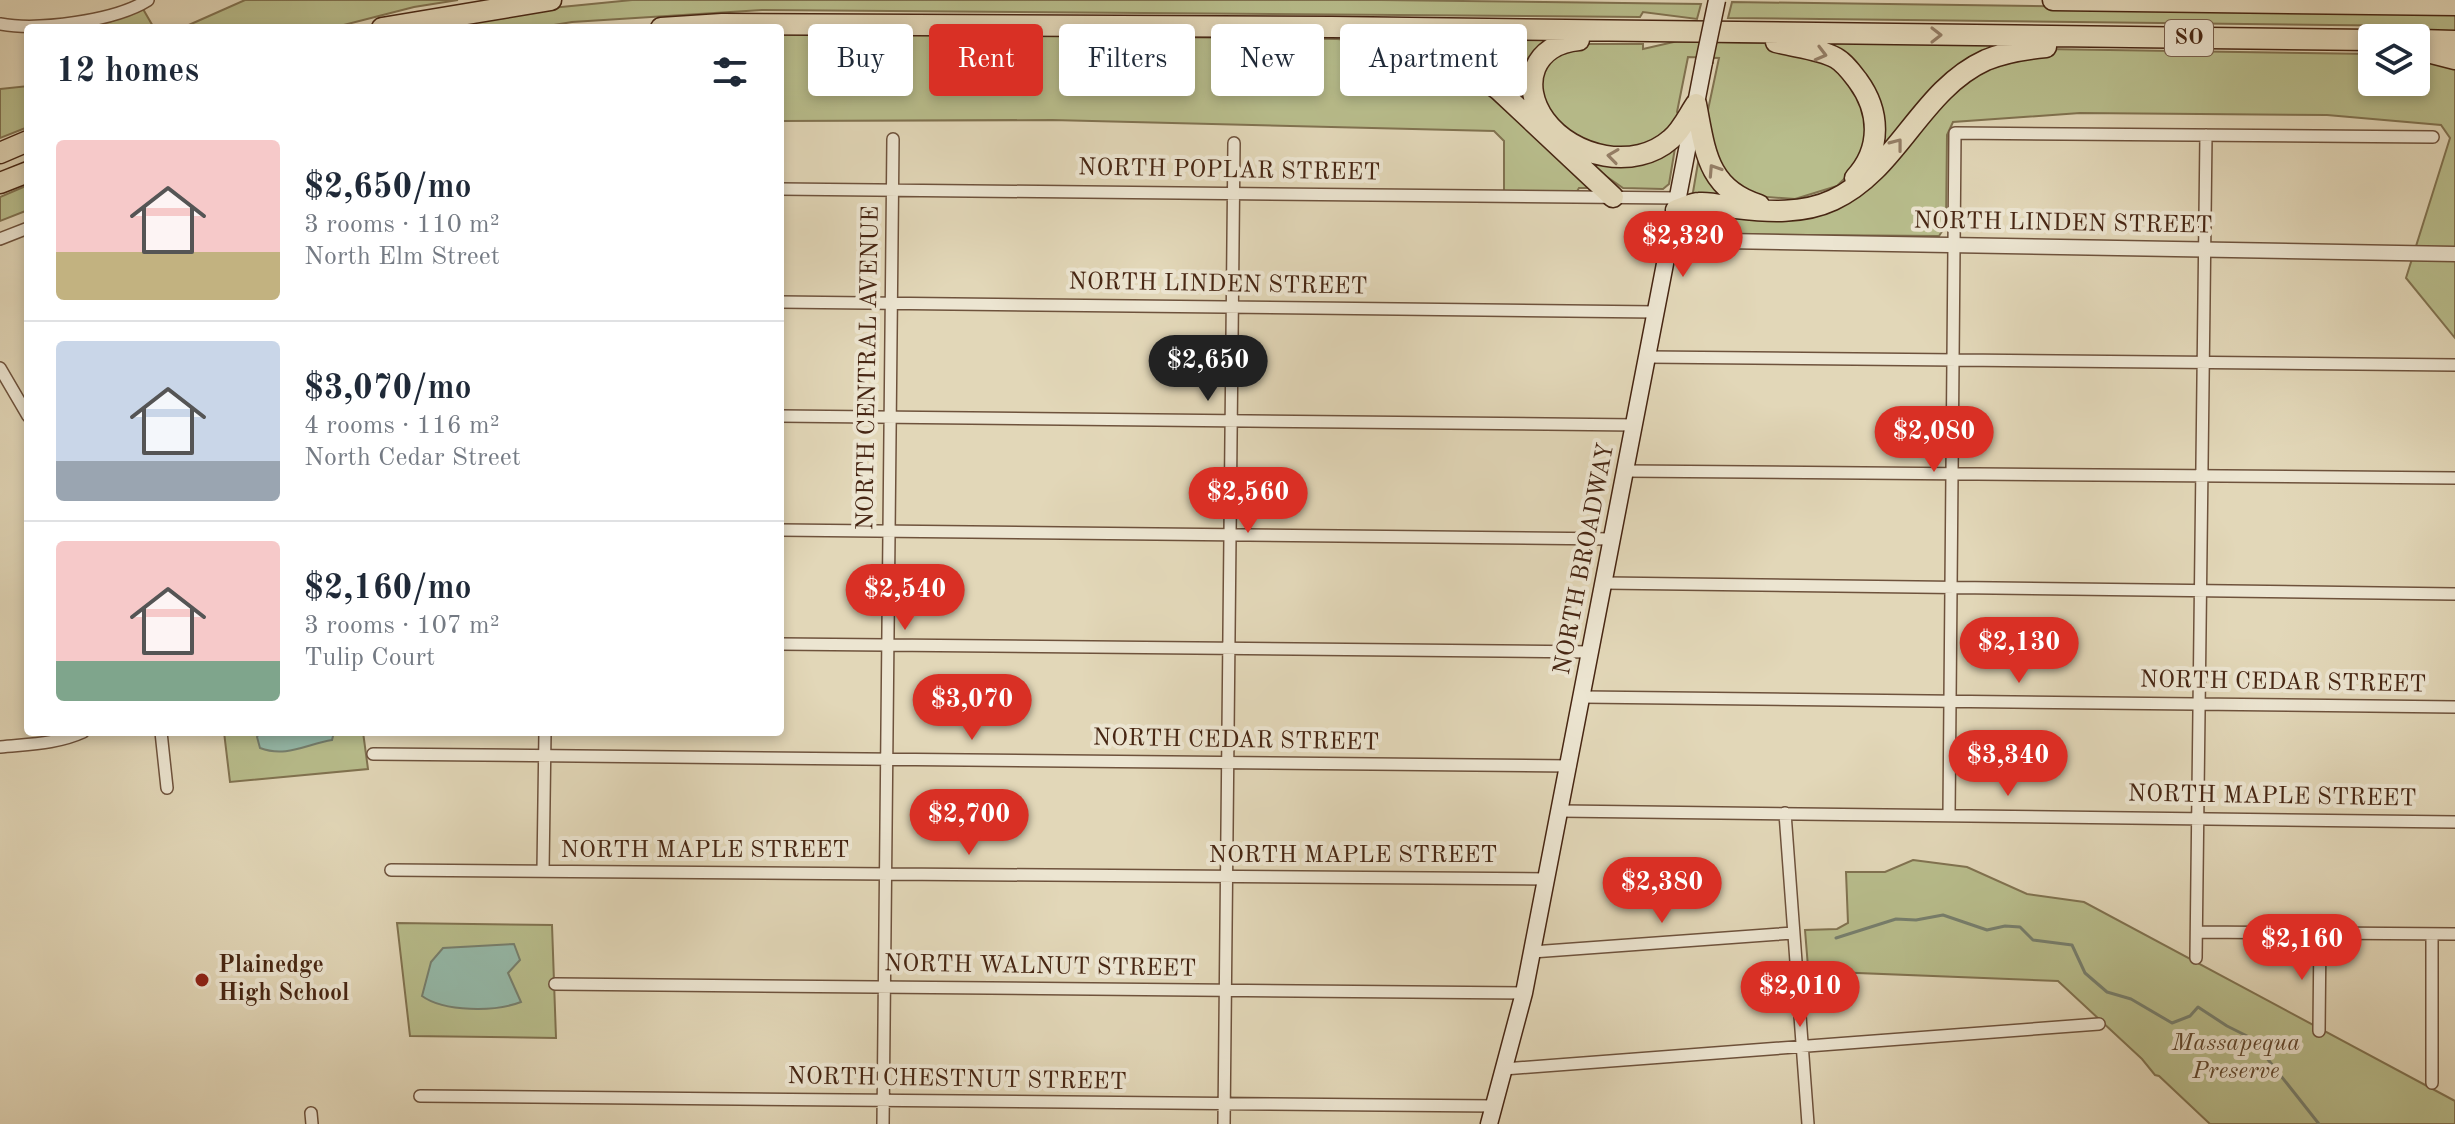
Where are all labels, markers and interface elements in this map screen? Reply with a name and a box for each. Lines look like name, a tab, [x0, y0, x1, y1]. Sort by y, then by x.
road number: SO	[2165, 20, 2213, 56]
chip: Buy	[808, 24, 913, 96]
chip: Rent	[929, 24, 1043, 96]
chip: Filters	[1059, 24, 1195, 96]
chip: New	[1211, 24, 1324, 96]
chip: Apartment	[1340, 24, 1527, 96]
map controls	[2358, 24, 2430, 96]
button: layers	[2358, 24, 2430, 96]
one-way arrow	[1930, 27, 1943, 44]
one-way arrow	[1813, 45, 1827, 61]
icon: filters	[708, 50, 752, 94]
text: 12 homes	[56, 55, 199, 89]
one-way arrow	[1887, 139, 1901, 154]
one-way arrow	[1606, 148, 1620, 165]
street label: NORTH POPLAR STREET	[1078, 156, 1380, 186]
one-way arrow	[1709, 165, 1724, 179]
text: $2,650/mo	[304, 171, 472, 205]
icon: home	[120, 172, 216, 268]
street label: NORTH CENTRAL AVENUE	[854, 205, 884, 531]
street label: NORTH LINDEN STREET	[1913, 209, 2213, 239]
pin: $2,320	[1618, 211, 1748, 279]
text: 3 rooms · 110 m²	[304, 212, 500, 238]
text: $2,320	[1642, 224, 1724, 250]
text: North Elm Street	[304, 244, 500, 270]
street label: NORTH LINDEN STREET	[1068, 270, 1368, 300]
pin: $2,650	[1143, 335, 1273, 403]
text: $2,650	[1167, 348, 1249, 374]
text: $3,070/mo	[304, 372, 472, 406]
icon: home	[120, 373, 216, 469]
pin: $2,080	[1869, 406, 1999, 474]
text: 4 rooms · 116 m²	[304, 413, 500, 439]
text: $2,080	[1893, 419, 1975, 445]
street label: NORTH BROADWAY	[1551, 441, 1619, 677]
text: North Cedar Street	[304, 445, 521, 471]
pin: $2,560	[1183, 467, 1313, 535]
text: $2,560	[1207, 480, 1289, 506]
pin: $2,540	[840, 564, 970, 632]
text: $2,160/mo	[304, 572, 472, 606]
icon: home	[120, 573, 216, 669]
text: $2,540	[864, 577, 946, 603]
text: 3 rooms · 107 m²	[304, 613, 500, 639]
pin: $2,130	[1954, 617, 2084, 685]
text: $2,130	[1978, 630, 2060, 656]
text: Tulip Court	[304, 645, 435, 671]
street label: NORTH CEDAR STREET	[2139, 668, 2427, 698]
pin: $3,070	[907, 674, 1037, 742]
text: $3,070	[931, 687, 1013, 713]
street label: NORTH CEDAR STREET	[1092, 726, 1380, 756]
pin: $3,340	[1943, 730, 2073, 798]
text: $3,340	[1967, 743, 2049, 769]
street label: NORTH MAPLE STREET	[2127, 782, 2417, 812]
pin: $2,700	[904, 789, 1034, 857]
text: $2,700	[928, 802, 1010, 828]
street label: NORTH MAPLE STREET	[561, 839, 849, 863]
street label: NORTH MAPLE STREET	[1209, 844, 1497, 868]
pin: $2,380	[1597, 857, 1727, 925]
text: $2,380	[1621, 870, 1703, 896]
pin: $2,160	[2237, 914, 2367, 982]
text: $2,160	[2261, 927, 2343, 953]
street label: NORTH WALNUT STREET	[884, 952, 1196, 982]
place label: Plainedge High School	[218, 954, 349, 1006]
pin: $2,010	[1735, 961, 1865, 1029]
marker: Plainedge High School	[193, 971, 211, 989]
text: $2,010	[1759, 974, 1841, 1000]
park label: Massapequa Preserve	[2171, 1032, 2300, 1084]
street label: NORTH CHESTNUT STREET	[787, 1065, 1127, 1095]

